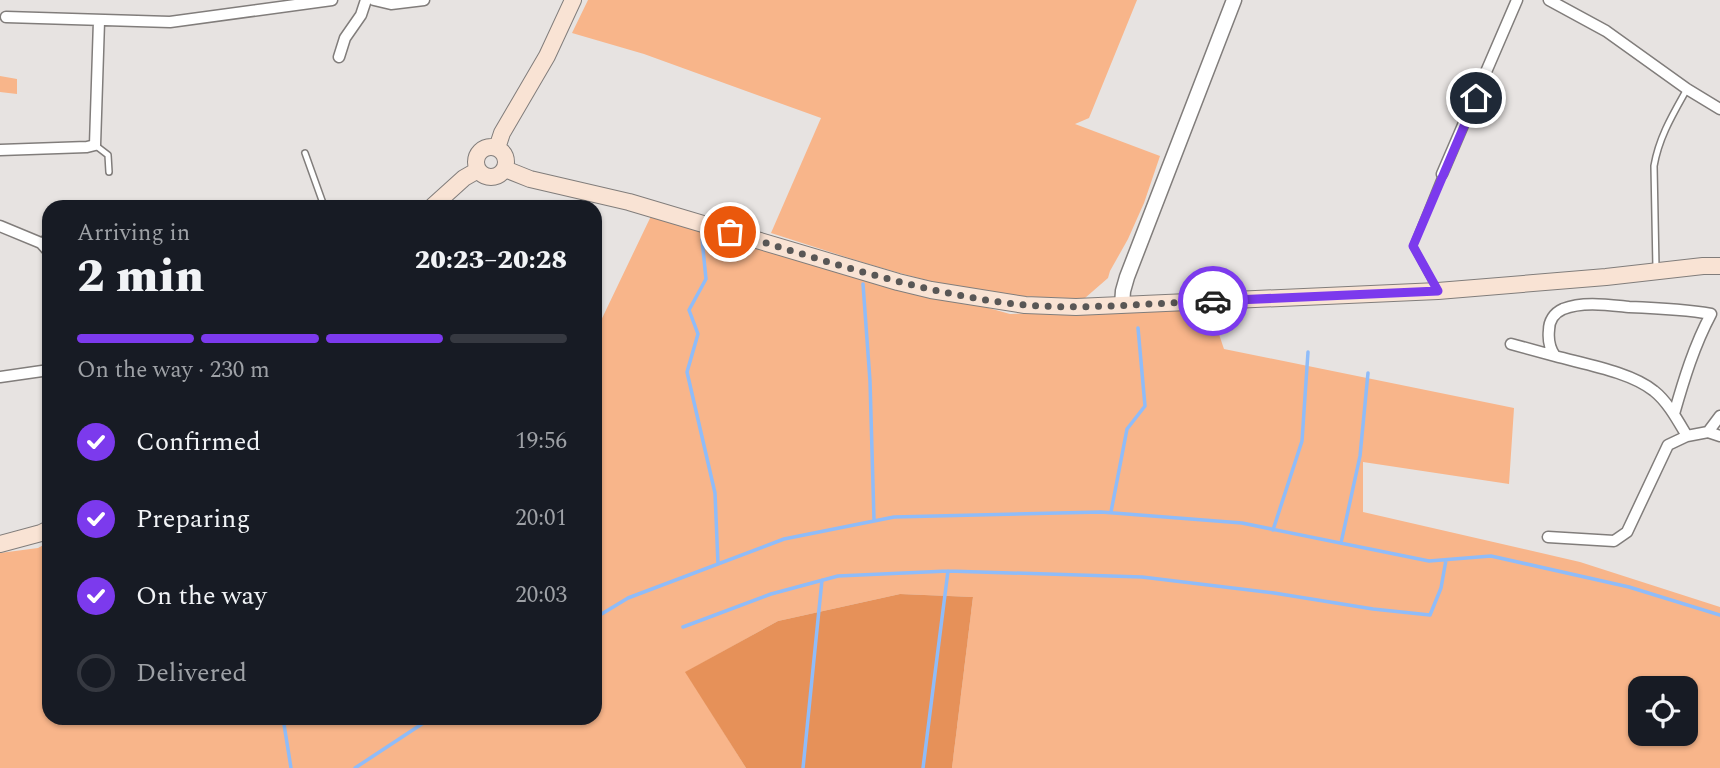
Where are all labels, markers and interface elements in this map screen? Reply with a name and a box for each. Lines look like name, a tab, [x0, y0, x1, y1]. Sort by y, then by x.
pin	[1446, 68, 1506, 128]
icon: home	[1457, 79, 1495, 117]
pin	[700, 202, 760, 262]
icon: bag	[711, 213, 749, 251]
text: Arriving in	[77, 216, 190, 251]
text: 20:23–20:28	[415, 240, 567, 280]
text: 2 min	[77, 242, 204, 312]
courier	[1178, 266, 1248, 336]
icon: car	[1194, 282, 1232, 320]
text: On the way · 230 m	[77, 353, 270, 388]
text: Confirmed	[136, 422, 261, 462]
icon: check	[77, 423, 115, 461]
text: 19:56	[515, 424, 567, 459]
text: Preparing	[136, 499, 250, 539]
icon: check	[77, 500, 115, 538]
text: 20:01	[515, 501, 567, 536]
text: On the way	[136, 576, 267, 616]
icon: check	[77, 577, 115, 615]
text: 20:03	[515, 578, 567, 613]
text: Delivered	[136, 653, 247, 693]
map controls	[1628, 676, 1698, 746]
button: locate	[1628, 676, 1698, 746]

